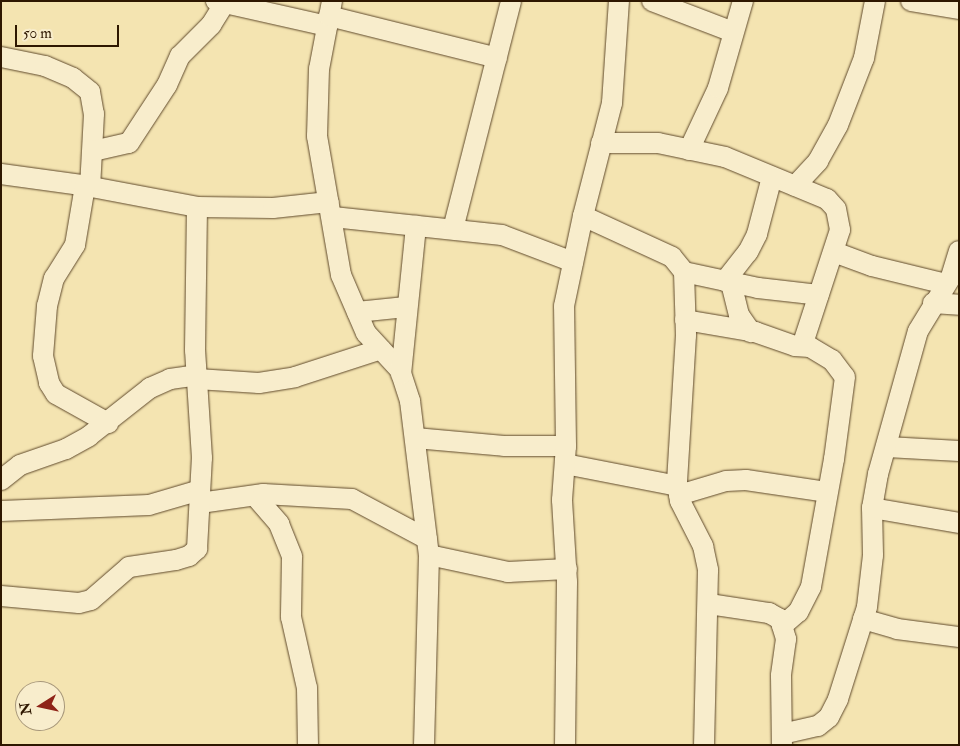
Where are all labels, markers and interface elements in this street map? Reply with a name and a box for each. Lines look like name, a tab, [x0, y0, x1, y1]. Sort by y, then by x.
scale bar	[18, 15, 121, 47]
text: 50 m	[23, 24, 52, 43]
north arrow	[15, 681, 65, 731]
text: N	[16, 701, 35, 716]

